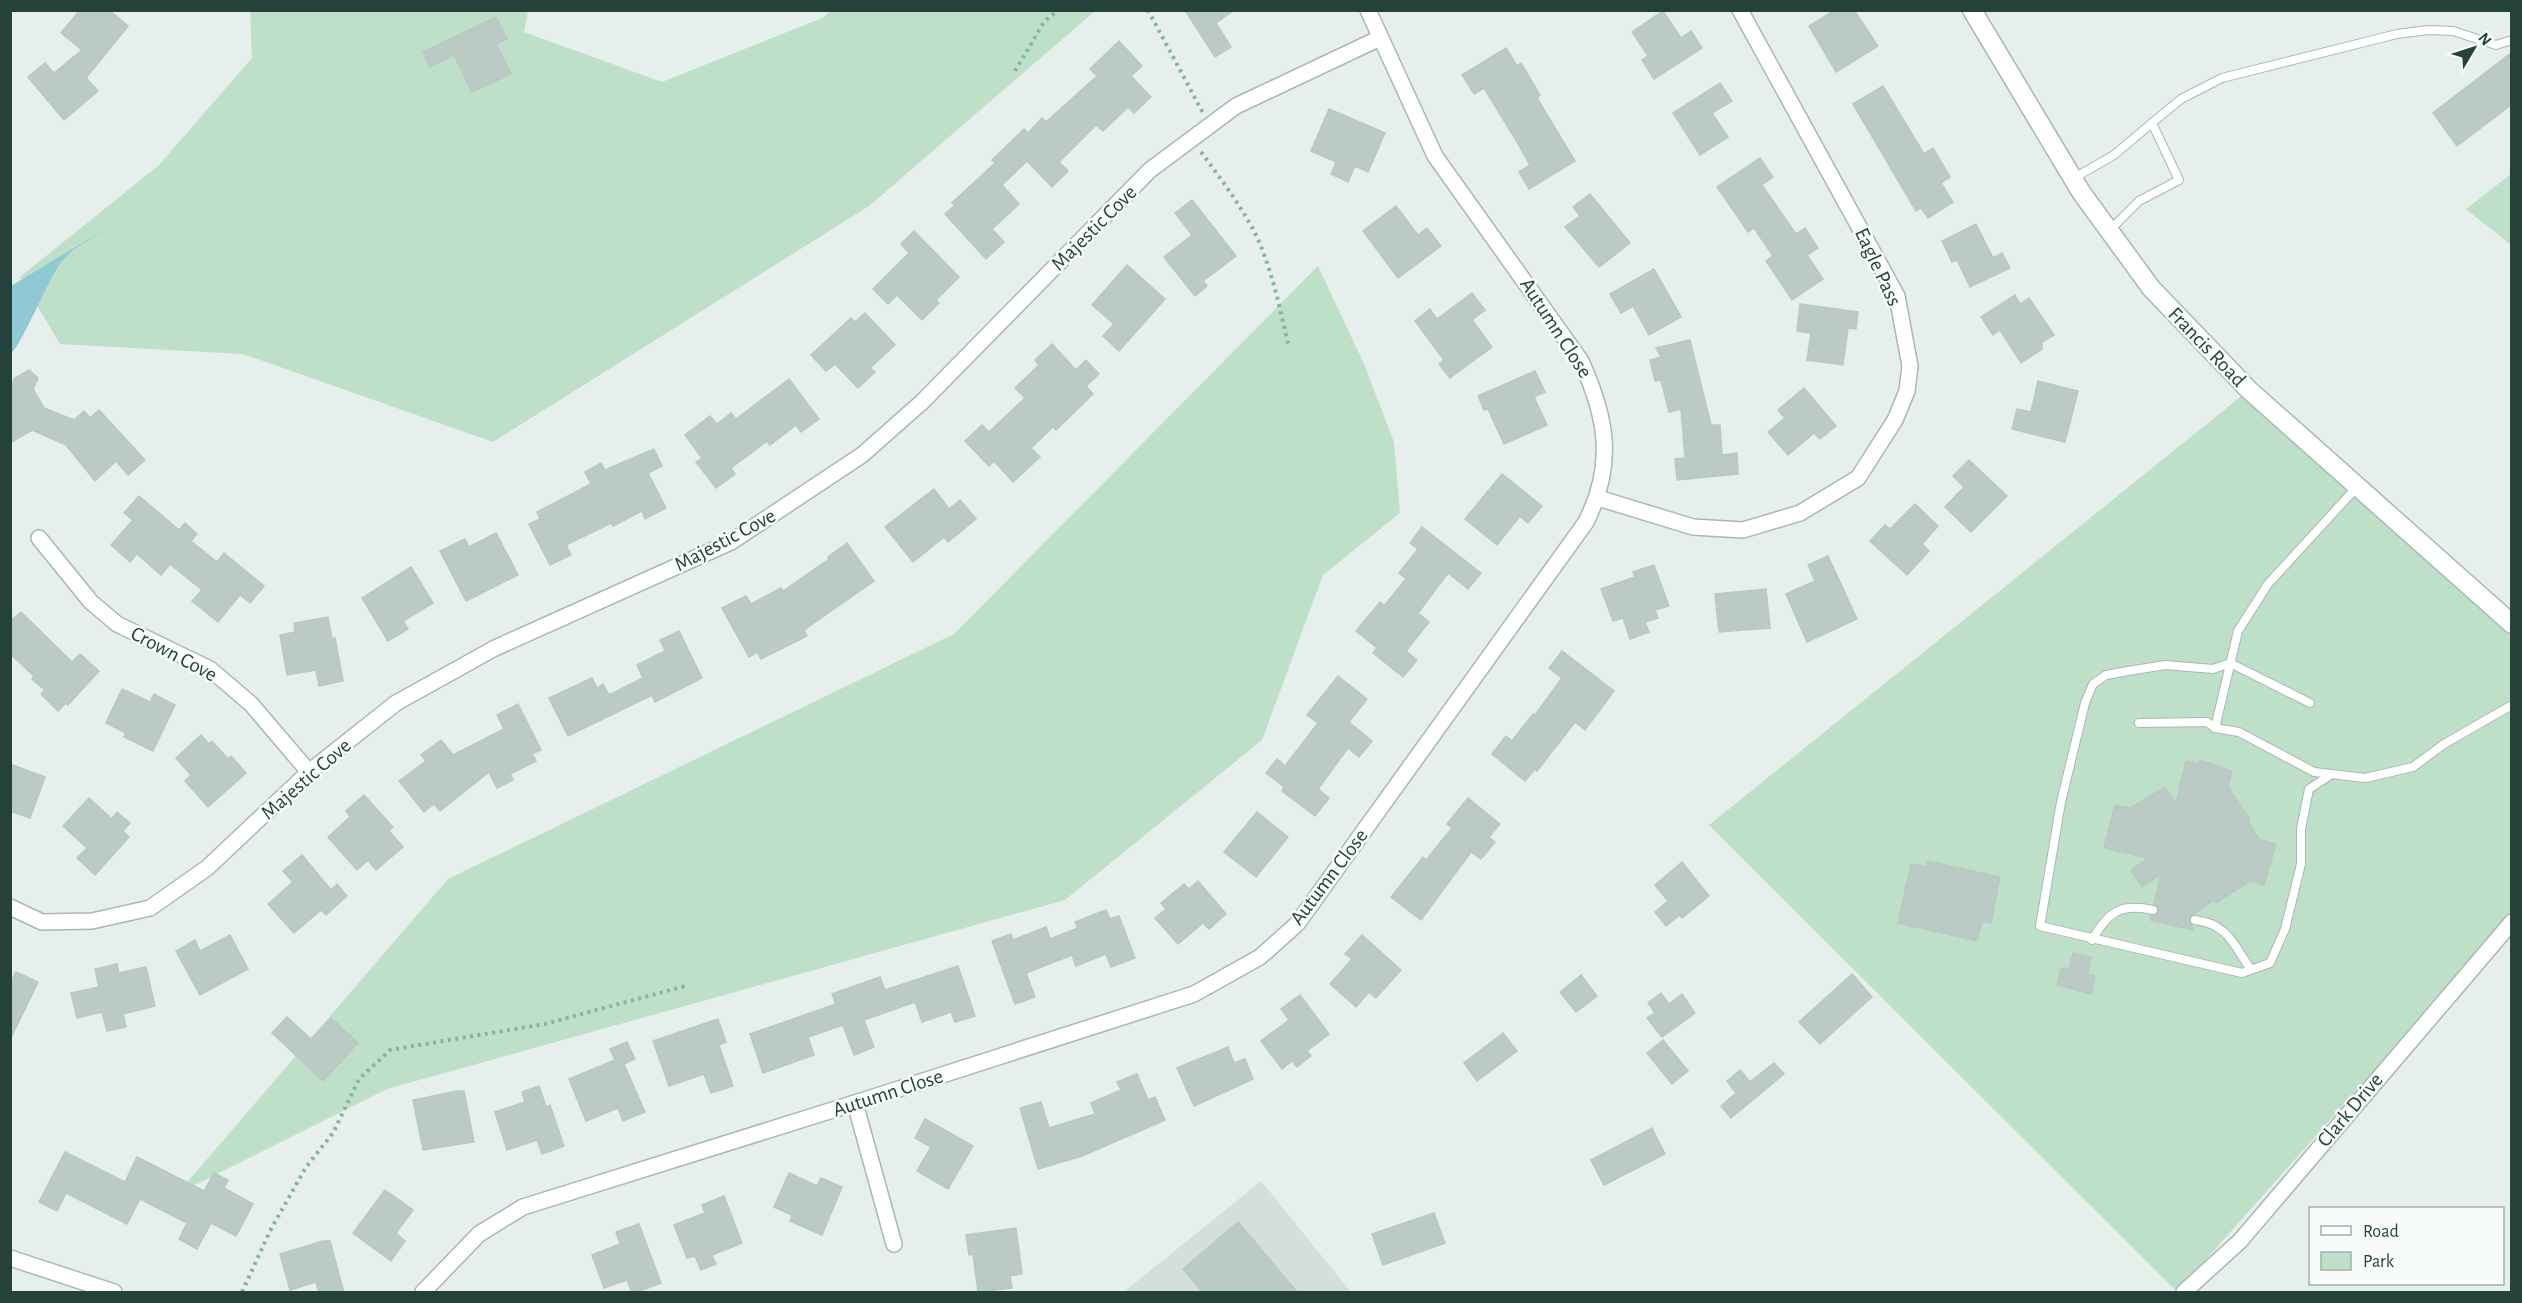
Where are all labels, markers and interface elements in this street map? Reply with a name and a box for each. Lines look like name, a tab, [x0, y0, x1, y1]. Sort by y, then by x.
north arrow	[2444, 18, 2504, 78]
text: N	[2475, 30, 2495, 49]
street label: Majestic Cove	[1047, 181, 1141, 275]
street label: Eagle Pass	[1851, 225, 1905, 309]
street label: Autumn Close	[1516, 274, 1596, 382]
street label: Francis Road	[2164, 303, 2250, 391]
street label: Majestic Cove	[671, 505, 779, 575]
street label: Crown Cove	[127, 623, 221, 685]
street label: Majestic Cove	[257, 735, 355, 823]
street label: Autumn Close	[1286, 825, 1372, 929]
street label: Autumn Close	[830, 1065, 946, 1121]
street label: Clark Drive	[2313, 1069, 2387, 1151]
legend	[2309, 1207, 2504, 1285]
text: Road	[2363, 1223, 2399, 1241]
text: Park	[2363, 1253, 2395, 1271]

